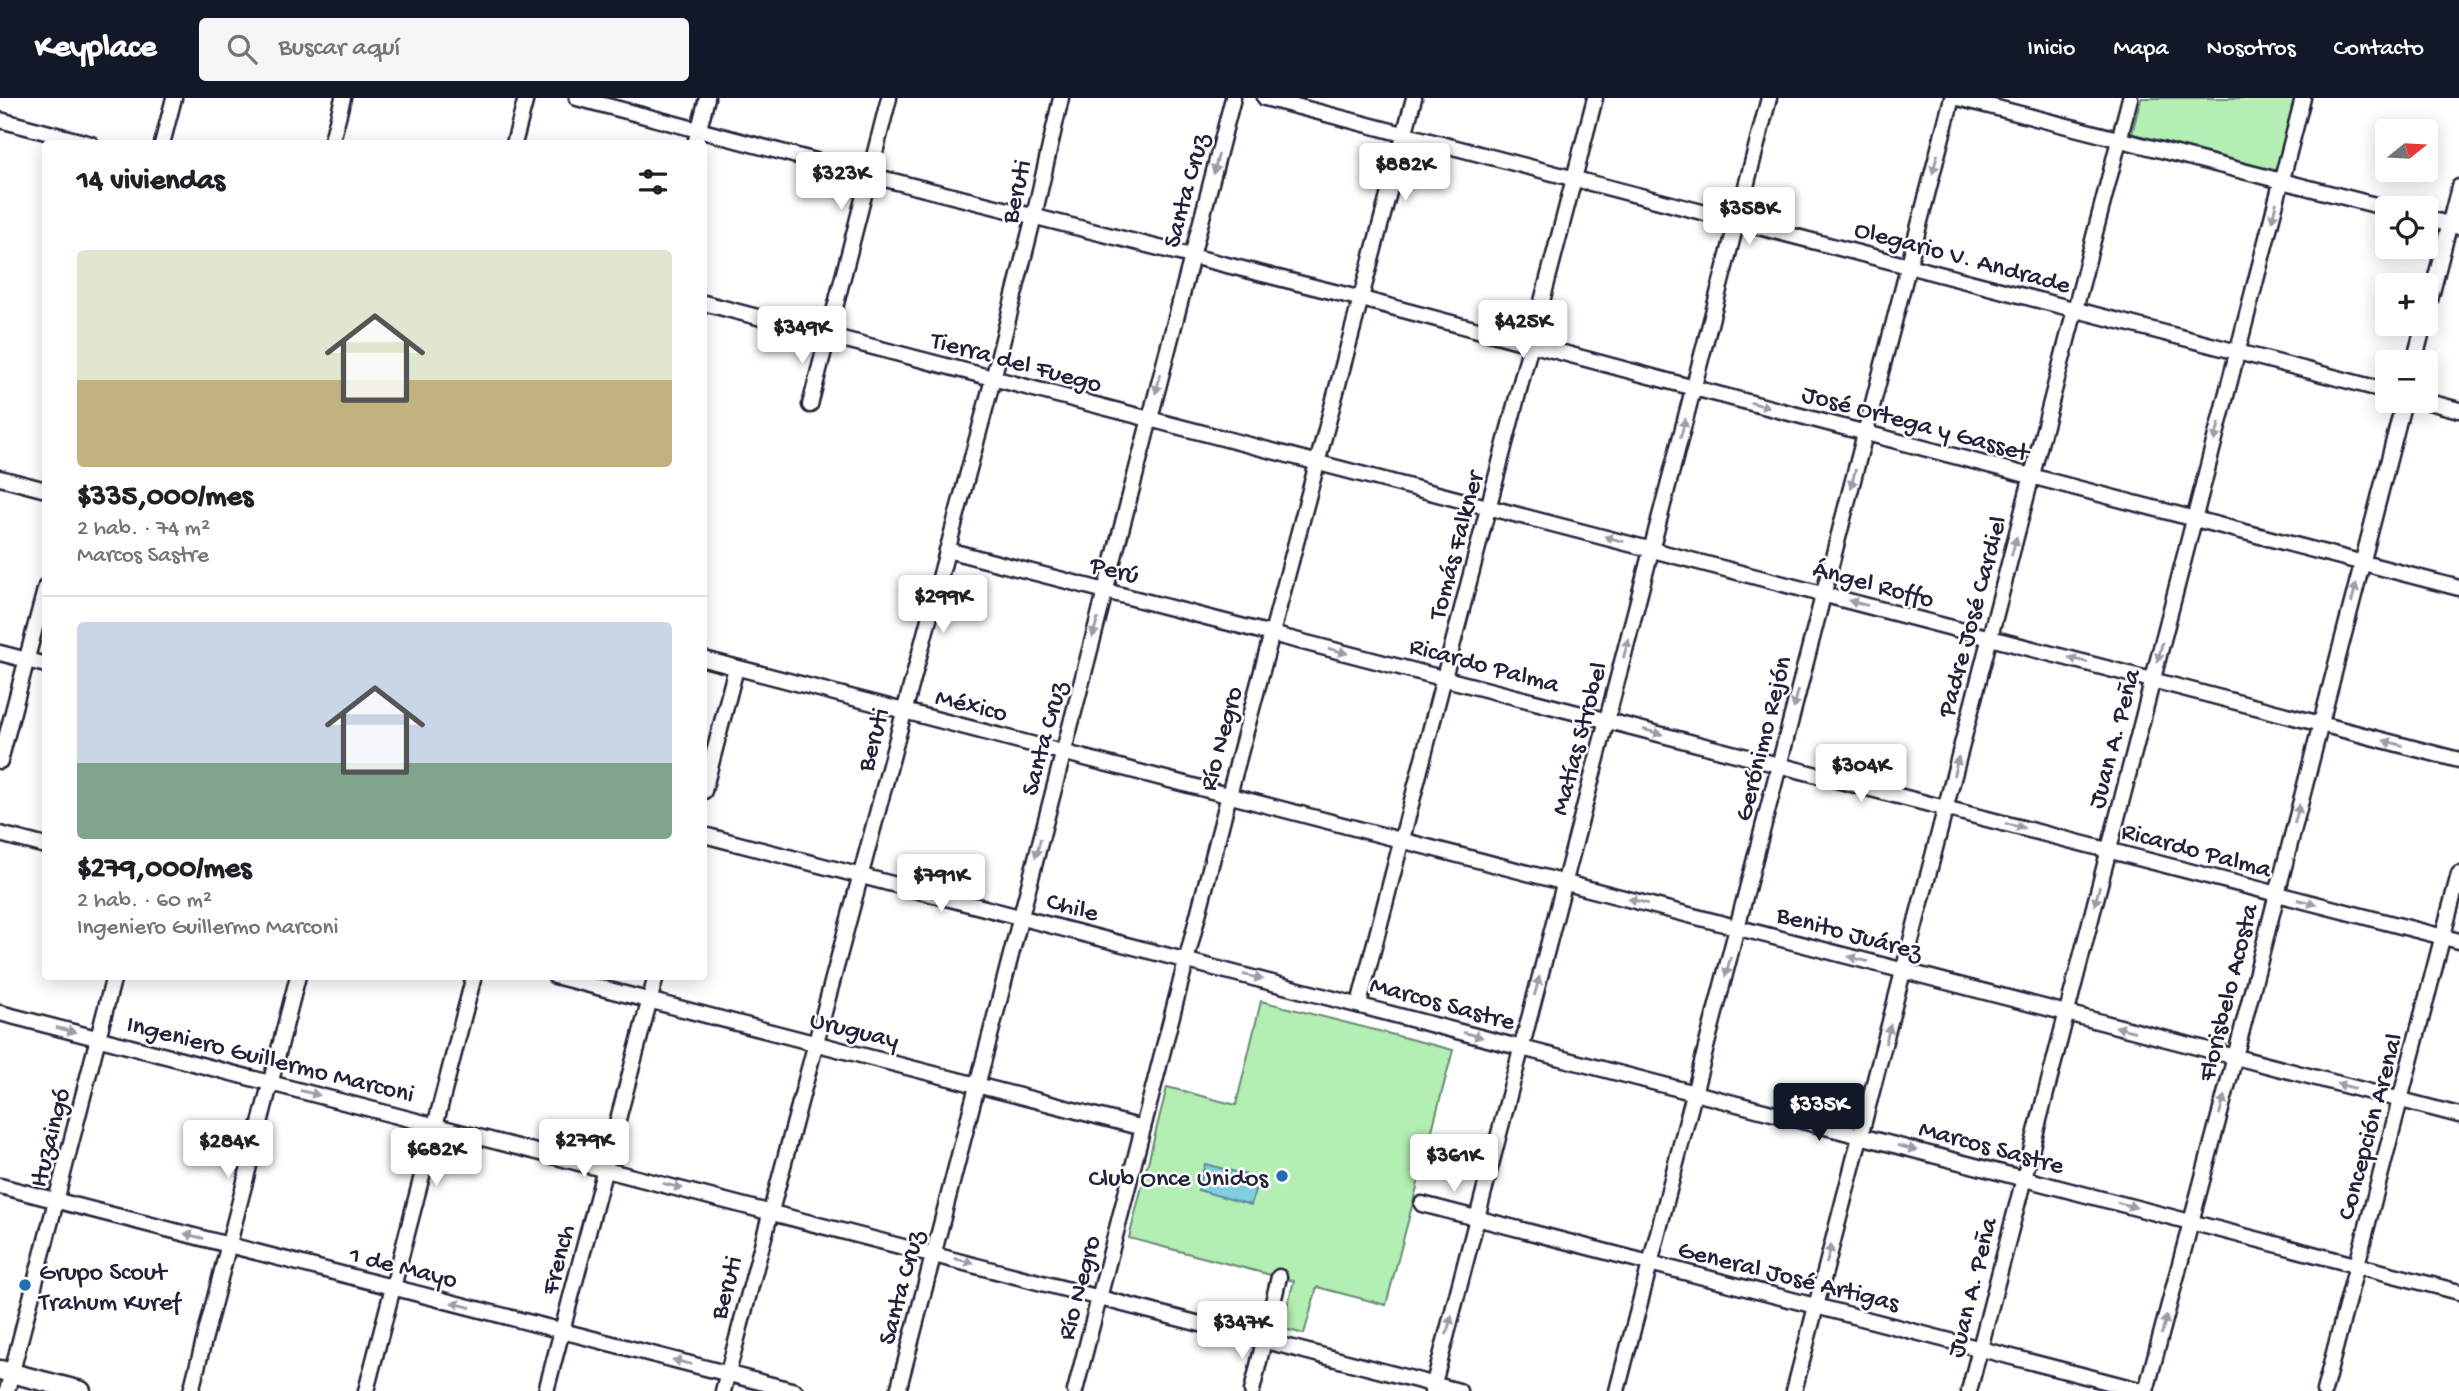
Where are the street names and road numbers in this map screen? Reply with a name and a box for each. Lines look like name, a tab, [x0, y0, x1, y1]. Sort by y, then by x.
street label: Santa Cruz	[1158, 129, 1219, 252]
street label: Beruti	[996, 157, 1041, 228]
street label: Olegario V. Andrade	[1850, 216, 2074, 303]
street label: Tierra del Fuego	[925, 326, 1105, 402]
street label: José Ortega y Gasset	[1798, 380, 2034, 471]
street label: Tomás Falkner	[1423, 466, 1494, 626]
street label: Padre José Cardiel	[1932, 513, 2016, 722]
street label: Perú	[1085, 551, 1142, 593]
street label: Ángel Roffo	[1809, 555, 1937, 617]
street label: Ricardo Palma	[1405, 632, 1564, 703]
street label: Gerónimo Rejón	[1730, 653, 1801, 825]
street label: Matías Strobel	[1546, 659, 1617, 819]
street label: Juan A. Peña	[2083, 665, 2150, 812]
street label: Santa Cruz	[1016, 677, 1077, 800]
street label: México	[932, 683, 1010, 731]
street label: Río Negro	[1195, 684, 1252, 795]
street label: Beruti	[852, 705, 899, 776]
street label: Ricardo Palma	[2117, 817, 2276, 888]
street label: Chile	[1042, 888, 1102, 931]
street label: Florisbelo Acosta	[2193, 900, 2268, 1086]
street label: Benito Juárez	[1772, 901, 1927, 970]
street label: Marcos Sastre	[1366, 971, 1518, 1040]
street label: Uruguay	[806, 1006, 902, 1058]
street label: Ingeniero Guillermo Marconi	[123, 1011, 417, 1112]
street label: Concepción Arenal	[2333, 1030, 2412, 1224]
street label: Ituzaingó	[25, 1085, 80, 1191]
street label: Marcos Sastre	[1915, 1115, 2067, 1184]
street label: Juan A. Peña	[1942, 1213, 2007, 1361]
street label: French	[536, 1222, 585, 1299]
street label: Santa Cruz	[873, 1226, 934, 1349]
street label: Río Negro	[1053, 1233, 1110, 1344]
street label: General José Artigas	[1674, 1236, 1903, 1321]
street label: 1 de Mayo	[345, 1241, 460, 1298]
street label: Beruti	[705, 1253, 752, 1324]

